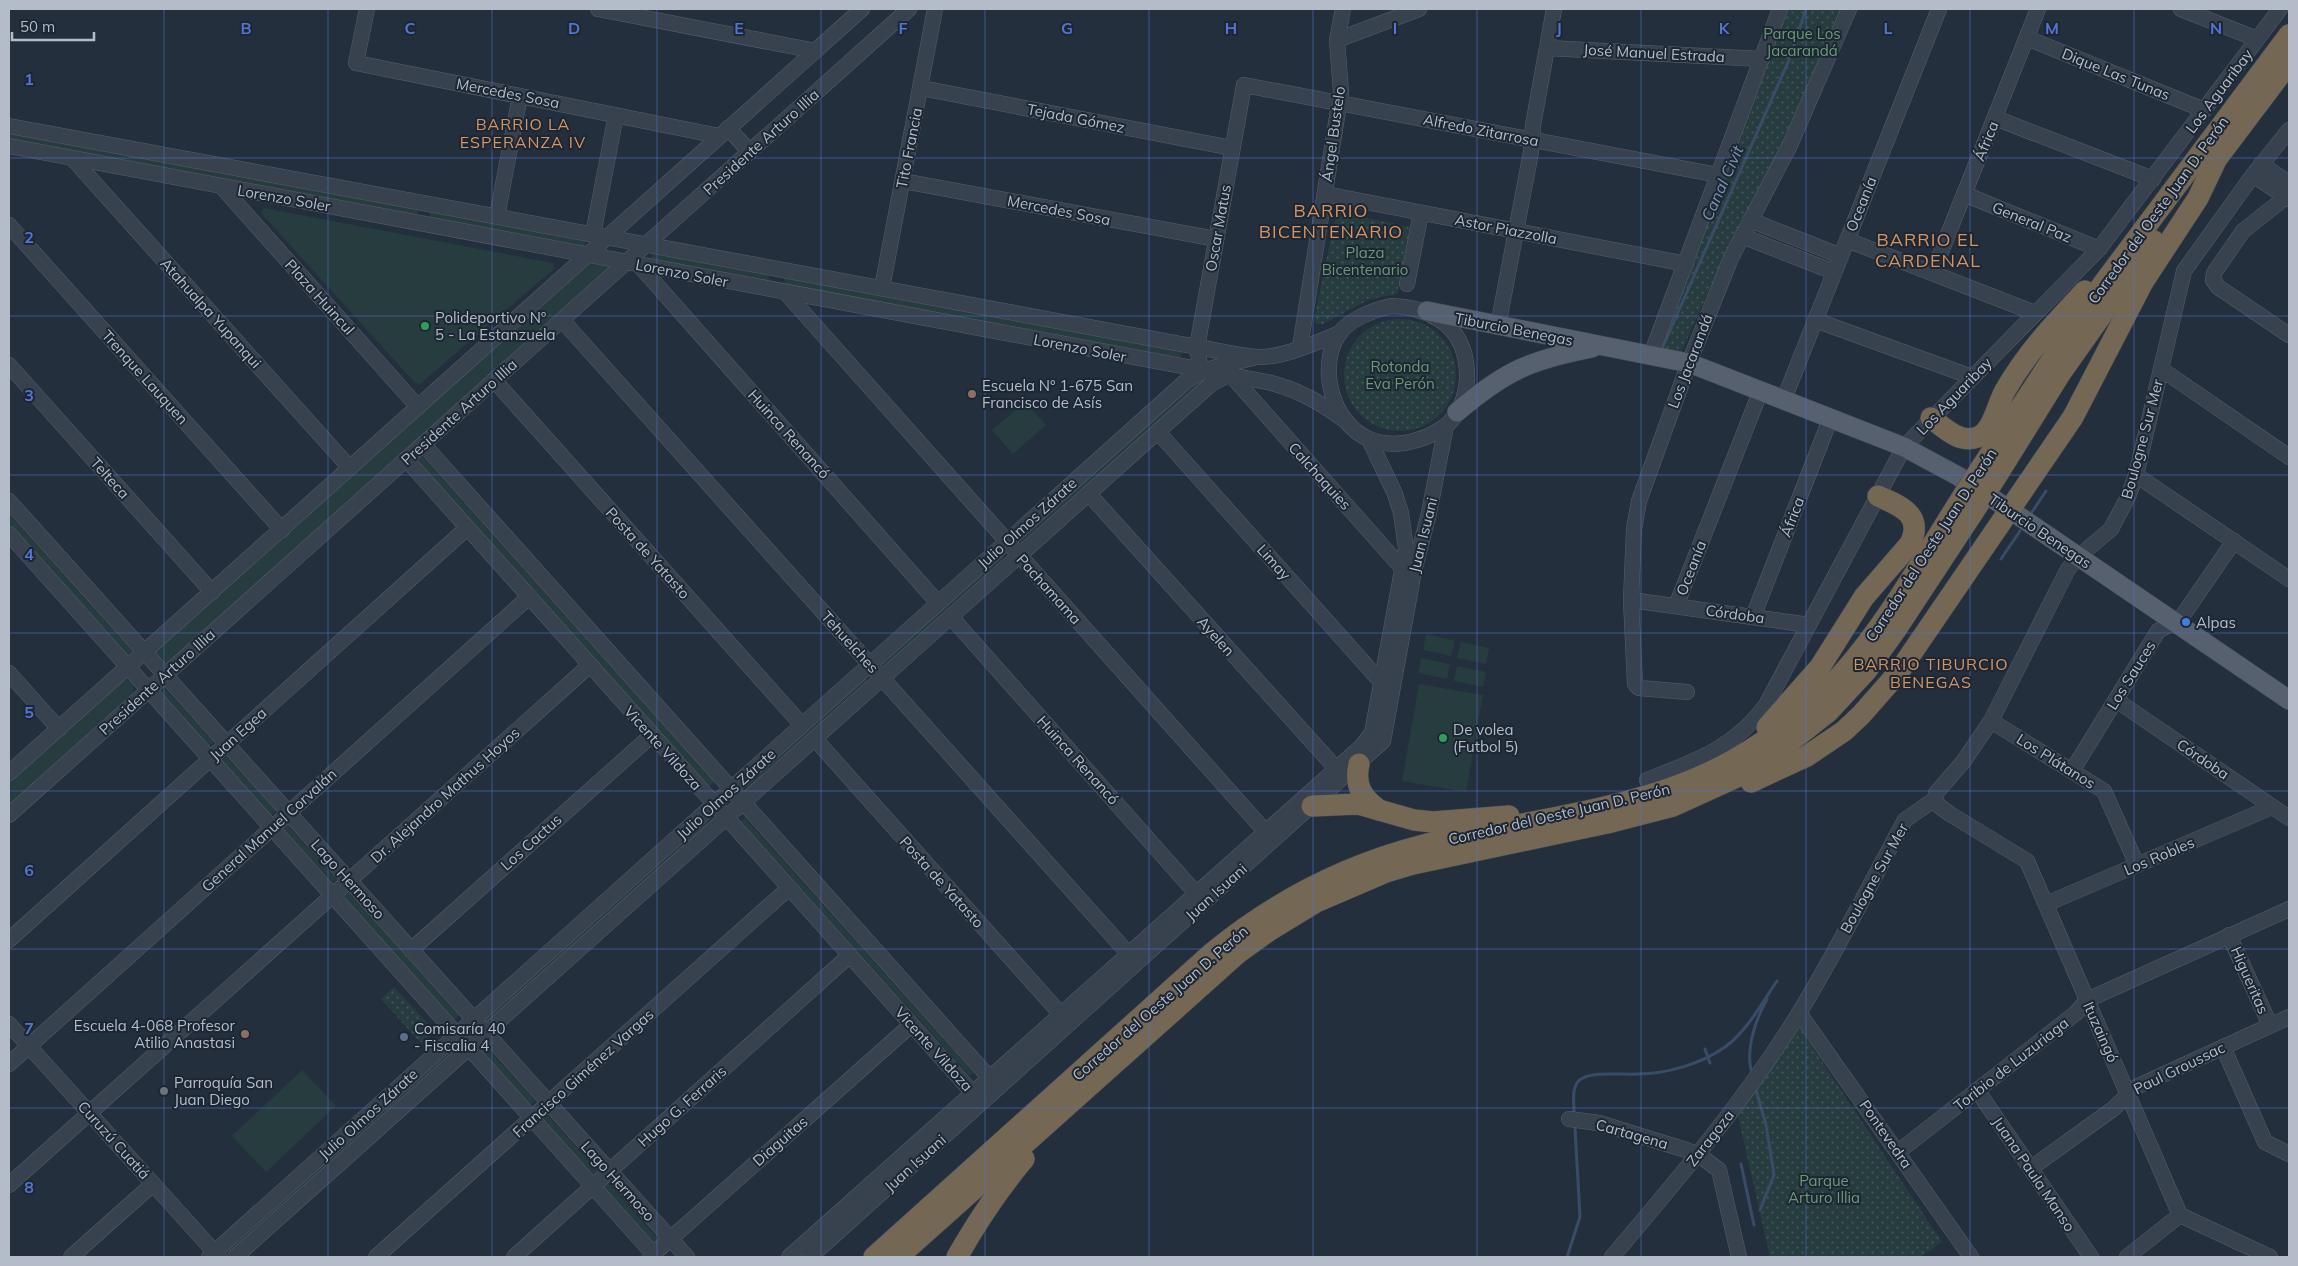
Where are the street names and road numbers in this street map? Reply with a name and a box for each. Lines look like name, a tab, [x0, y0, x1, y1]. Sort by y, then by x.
street label: José Manuel Estrada	[1583, 40, 1725, 66]
street label: Dique Las Tunas	[2059, 44, 2173, 104]
street label: Los Aguaribay	[2181, 45, 2257, 137]
street label: Mercedes Sosa	[455, 74, 561, 112]
street label: Presidente Arturo Illia	[699, 85, 823, 199]
street label: Ángel Bustelo	[1317, 85, 1349, 183]
street label: Tejada Gómez	[1026, 99, 1127, 137]
street label: Tito Francia	[892, 106, 926, 190]
street label: Alfredo Zitarrosa	[1422, 109, 1540, 151]
street label: Corredor del Oeste Juan D. Perón	[2084, 113, 2232, 307]
street label: África	[1969, 118, 2003, 164]
street label: Oceanía	[1841, 174, 1881, 234]
street label: Lorenzo Soler	[236, 180, 333, 216]
street label: Oscar Matus	[1201, 183, 1235, 273]
street label: Mercedes Sosa	[1006, 191, 1112, 229]
street label: General Paz	[1989, 197, 2075, 247]
street label: Astor Piazzolla	[1453, 210, 1559, 248]
street label: Atahualpa Yupanqui	[157, 254, 265, 372]
street label: Plaza Huincul	[281, 255, 359, 339]
street label: Lorenzo Soler	[634, 255, 731, 291]
street label: Tiburcio Benegas	[1453, 308, 1575, 350]
street label: Los Jacarandá	[1663, 311, 1717, 411]
street label: Trenque Lauquen	[98, 326, 192, 428]
street label: Lorenzo Soler	[1032, 330, 1129, 366]
street label: Los Aguaribay	[1912, 353, 1996, 439]
street label: Presidente Arturo Illia	[397, 355, 521, 469]
street label: Boulogne Sur Mer	[2117, 376, 2167, 501]
street label: Huinca Renancó	[744, 385, 834, 483]
street label: Calchaquies	[1285, 438, 1355, 514]
street label: Corredor del Oeste Juan D. Perón	[1861, 445, 2001, 645]
street label: Telteca	[86, 453, 134, 503]
street label: Julio Olmos Zárate	[973, 473, 1081, 573]
street label: Tiburcio Benegas	[1985, 490, 2095, 572]
street label: África	[1776, 494, 1808, 540]
street label: Juan Isuani	[1405, 496, 1441, 574]
street label: Posta de Yatasto	[602, 503, 694, 603]
street label: Oceanía	[1672, 538, 1710, 598]
street label: Limay	[1253, 540, 1295, 584]
street label: Pachamama	[1013, 550, 1085, 628]
street label: Córdoba	[1704, 600, 1766, 628]
street label: Tehuelches	[817, 607, 883, 677]
street label: Ayelen	[1193, 612, 1239, 660]
street label: Presidente Arturo Illia	[95, 625, 219, 739]
street label: Los Sauces	[2102, 637, 2160, 713]
street label: Vicente Vildoza	[620, 702, 706, 794]
street label: Juan Egea	[206, 703, 270, 765]
street label: Huinca Renancó	[1033, 711, 1123, 809]
street label: Dr. Alejandro Mathus Hoyos	[366, 723, 524, 867]
street label: Los Plátanos	[2013, 729, 2099, 793]
street label: Córdoba	[2173, 735, 2233, 783]
street label: Julio Olmos Zárate	[672, 744, 780, 844]
street label: General Manuel Corvalán	[198, 764, 340, 896]
street label: Corredor del Oeste Juan D. Perón	[1446, 779, 1672, 849]
street label: Los Cactus	[496, 810, 566, 874]
street label: Boulogne Sur Mer	[1836, 819, 1912, 937]
street label: Posta de Yatasto	[896, 832, 988, 932]
street label: Los Robles	[2121, 833, 2197, 879]
street label: Lago Hermoso	[307, 835, 389, 923]
street label: Juan Isuani	[1181, 859, 1251, 925]
street label: Corredor del Oeste Juan D. Perón	[1068, 921, 1252, 1085]
street label: Higueritas	[2227, 943, 2273, 1017]
street label: Ituzaingó	[2079, 999, 2123, 1065]
street label: Vicente Vildoza	[891, 1003, 977, 1095]
street label: Francisco Giménez Vargas	[508, 1005, 658, 1141]
street label: Toribio de Luzuriaga	[1950, 1013, 2072, 1115]
street label: Paul Groussac	[2130, 1038, 2228, 1098]
street label: Hugo G. Ferraris	[634, 1061, 730, 1151]
street label: Julio Olmos Zárate	[314, 1064, 422, 1164]
street label: Pontevedra	[1855, 1096, 1917, 1172]
street label: Curuzú Cuatiá	[74, 1097, 154, 1183]
street label: Zaragoza	[1682, 1106, 1738, 1170]
street label: Diaguitas	[749, 1112, 811, 1170]
street label: Juana Paula Manso	[1989, 1113, 2079, 1235]
street label: Cartagena	[1594, 1115, 1670, 1153]
street label: Juan Isuani	[880, 1130, 950, 1196]
street label: Lago Hermoso	[577, 1137, 659, 1225]

